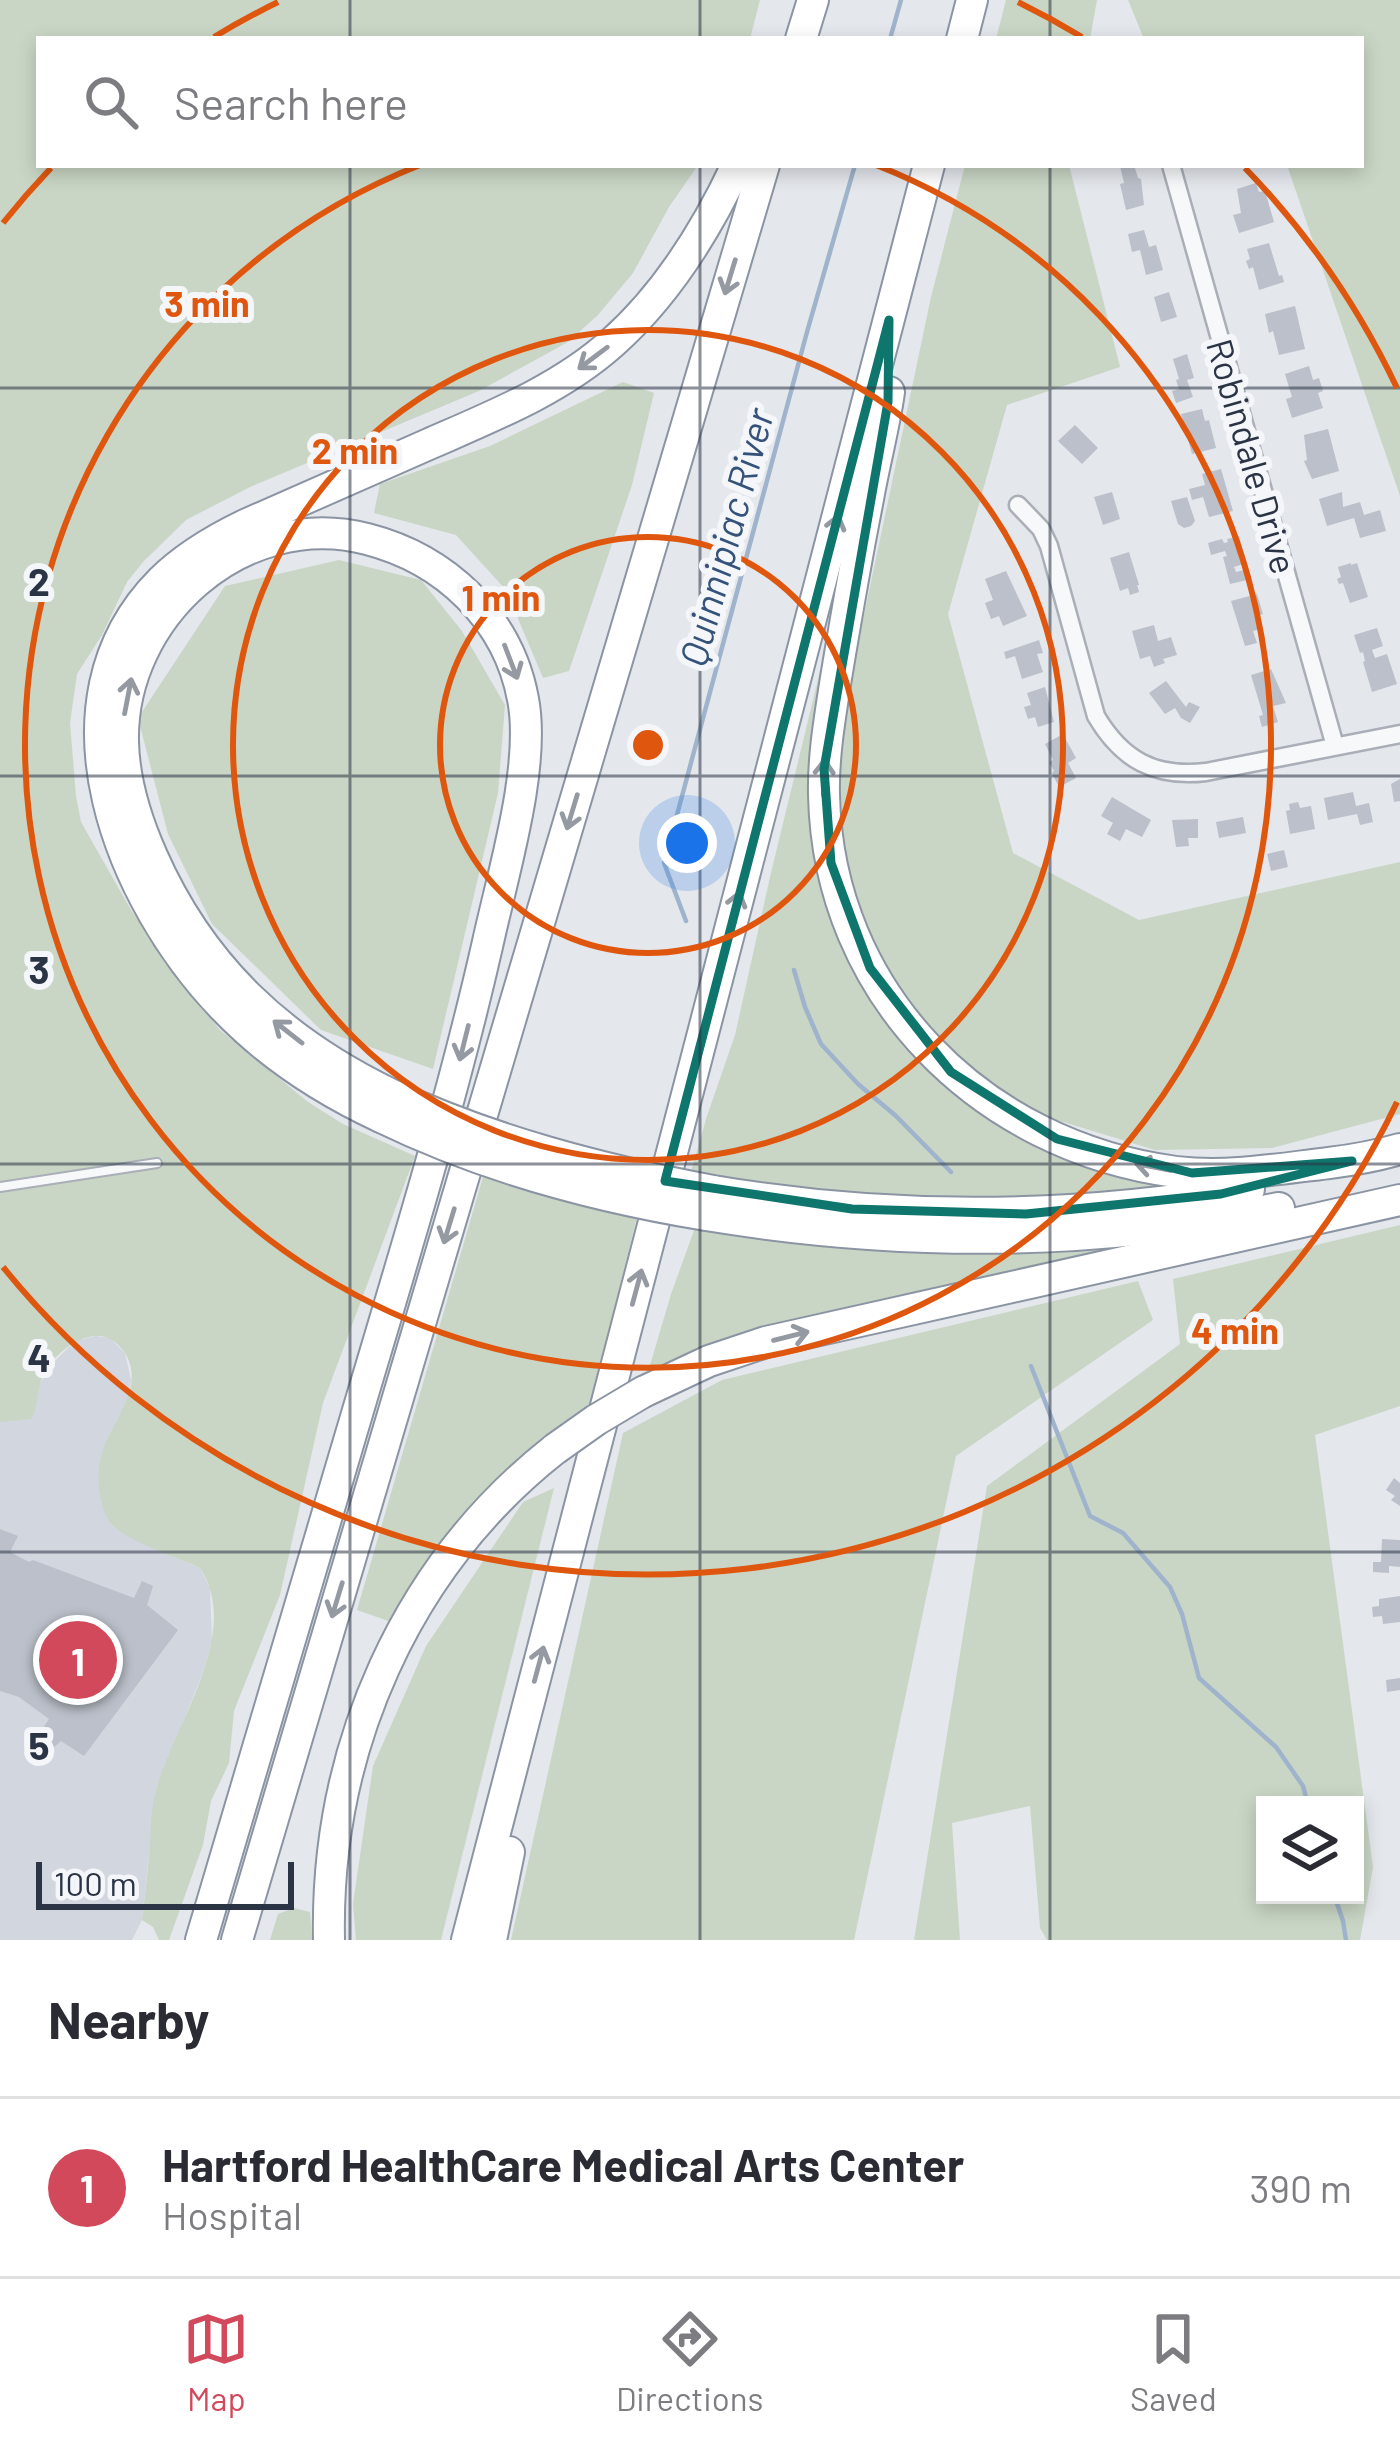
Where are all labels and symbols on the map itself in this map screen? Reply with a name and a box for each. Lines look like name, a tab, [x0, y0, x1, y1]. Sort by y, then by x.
one-way arrow	[718, 257, 740, 295]
text: 3 min	[164, 281, 250, 324]
street label: Robindale Drive	[1199, 334, 1307, 578]
one-way arrow	[577, 345, 610, 370]
water label: Quinnipiac River	[668, 402, 782, 671]
text: 2 min	[312, 428, 398, 471]
one-way arrow	[824, 514, 846, 552]
text: 2	[28, 557, 50, 604]
text: 1 min	[462, 575, 540, 618]
one-way arrow	[502, 642, 524, 679]
one-way arrow	[118, 677, 141, 716]
centre of rings	[627, 724, 669, 766]
one-way arrow	[813, 758, 836, 797]
one-way arrow	[560, 792, 582, 830]
your location	[657, 813, 717, 873]
one-way arrow	[726, 891, 748, 929]
text: 3	[28, 945, 50, 992]
one-way arrow	[272, 1020, 305, 1045]
one-way arrow	[452, 1023, 474, 1061]
one-way arrow	[1134, 1155, 1173, 1178]
one-way arrow	[437, 1206, 459, 1244]
one-way arrow	[627, 1268, 649, 1306]
text: 4 min	[1191, 1308, 1279, 1351]
one-way arrow	[772, 1324, 810, 1346]
text: 4	[27, 1333, 51, 1380]
one-way arrow	[325, 1580, 347, 1618]
pin: 1	[39, 1615, 117, 1705]
one-way arrow	[529, 1646, 551, 1684]
text: 5	[28, 1721, 50, 1768]
scale bar	[36, 1856, 294, 1909]

